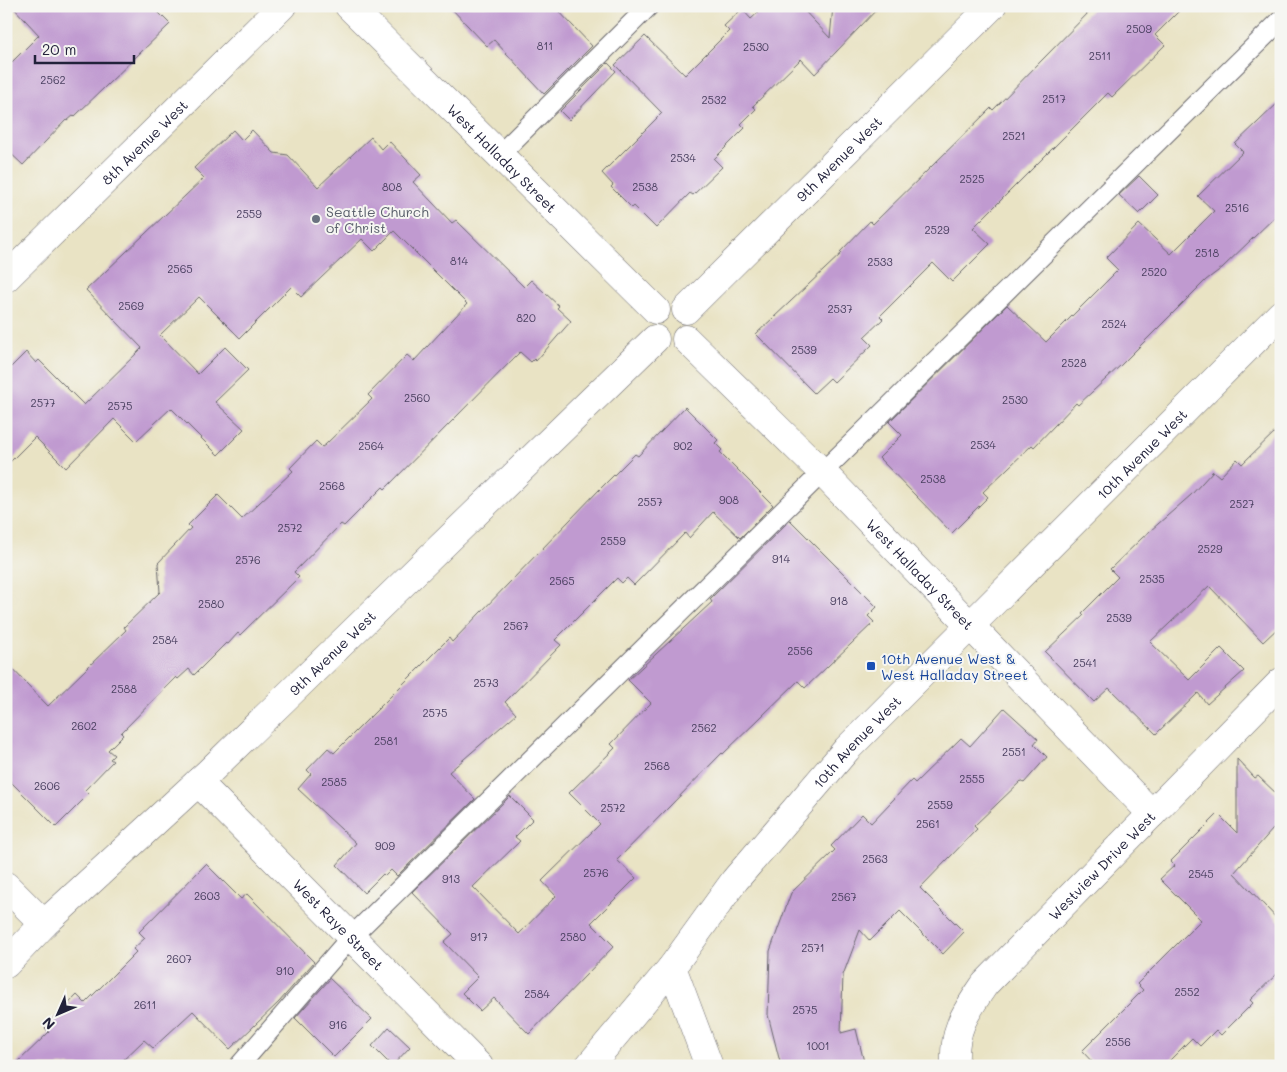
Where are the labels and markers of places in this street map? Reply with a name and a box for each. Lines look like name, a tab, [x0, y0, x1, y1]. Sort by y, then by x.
place label: Seattle Church of Christ	[326, 202, 429, 237]
marker: Seattle Church of Christ	[310, 213, 322, 225]
place label: 10th Avenue West & West Halladay Street	[881, 649, 1028, 684]
marker: 10th Avenue West & West Halladay Street	[865, 660, 877, 672]

